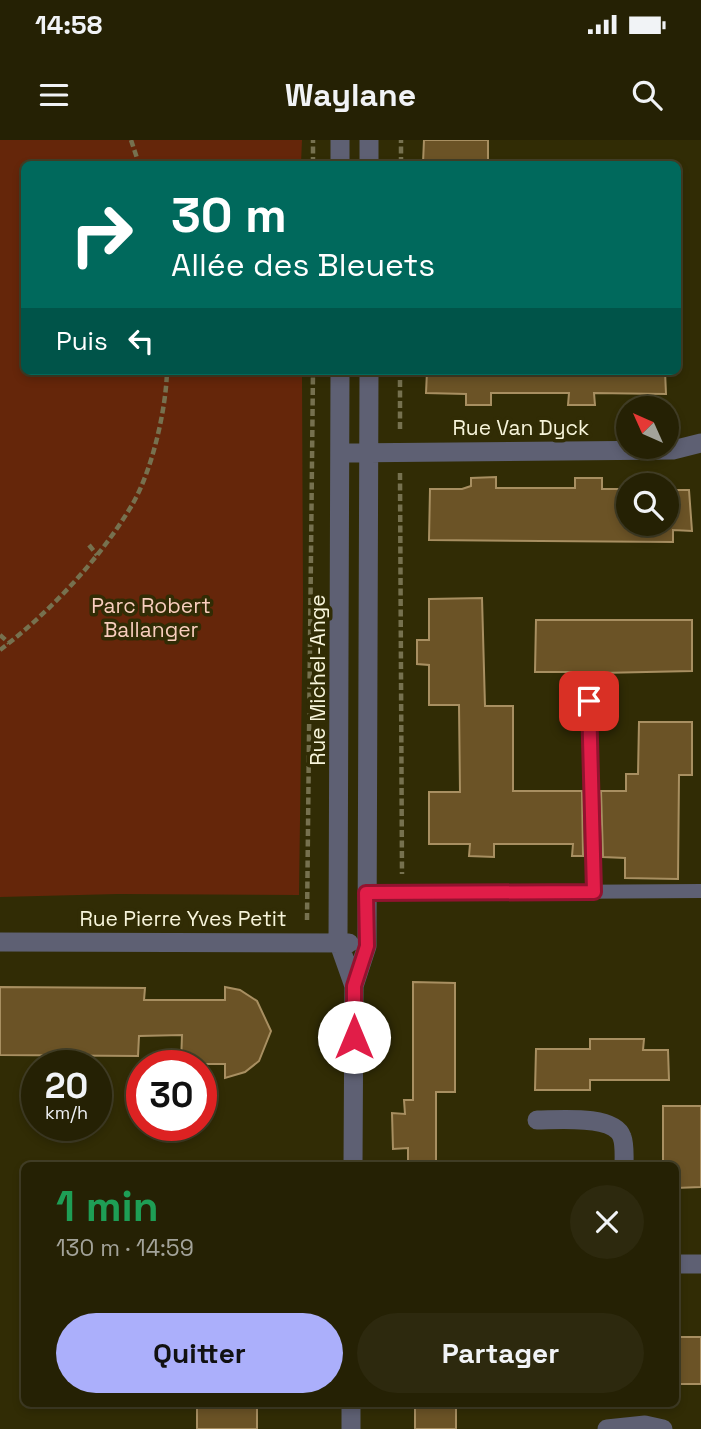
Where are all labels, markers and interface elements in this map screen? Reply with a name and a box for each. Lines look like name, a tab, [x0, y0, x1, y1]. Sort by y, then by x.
text: 14:58	[35, 8, 102, 42]
text: Waylane	[285, 75, 416, 115]
icon: menu	[35, 76, 73, 114]
icon: search	[628, 76, 666, 114]
text: 30 m	[171, 184, 287, 246]
icon: right	[56, 189, 147, 280]
text: Allée des Bleuets	[171, 245, 435, 285]
icon: left	[122, 322, 160, 360]
text: Puis	[56, 324, 108, 358]
north arrow	[616, 396, 679, 458]
map controls	[616, 396, 679, 536]
street label: Rue Van Dyck	[453, 414, 589, 441]
button: search	[616, 473, 679, 536]
park label: Parc Robert Ballanger	[91, 592, 211, 643]
street label: Rue Michel-Ange	[304, 594, 331, 766]
pin	[559, 671, 619, 731]
icon: arrive	[570, 682, 608, 720]
street label: Rue Pierre Yves Petit	[79, 905, 287, 932]
position arrow	[317, 1000, 391, 1074]
speed limit sign: 30	[126, 1050, 217, 1141]
text: 20	[45, 1064, 88, 1108]
text: km/h	[45, 1101, 88, 1124]
text: 1 min	[56, 1180, 159, 1233]
button: close	[570, 1185, 644, 1259]
text: 130 m · 14:59	[56, 1233, 194, 1263]
button: Quitter	[56, 1313, 343, 1393]
button: Partager	[357, 1313, 644, 1393]

